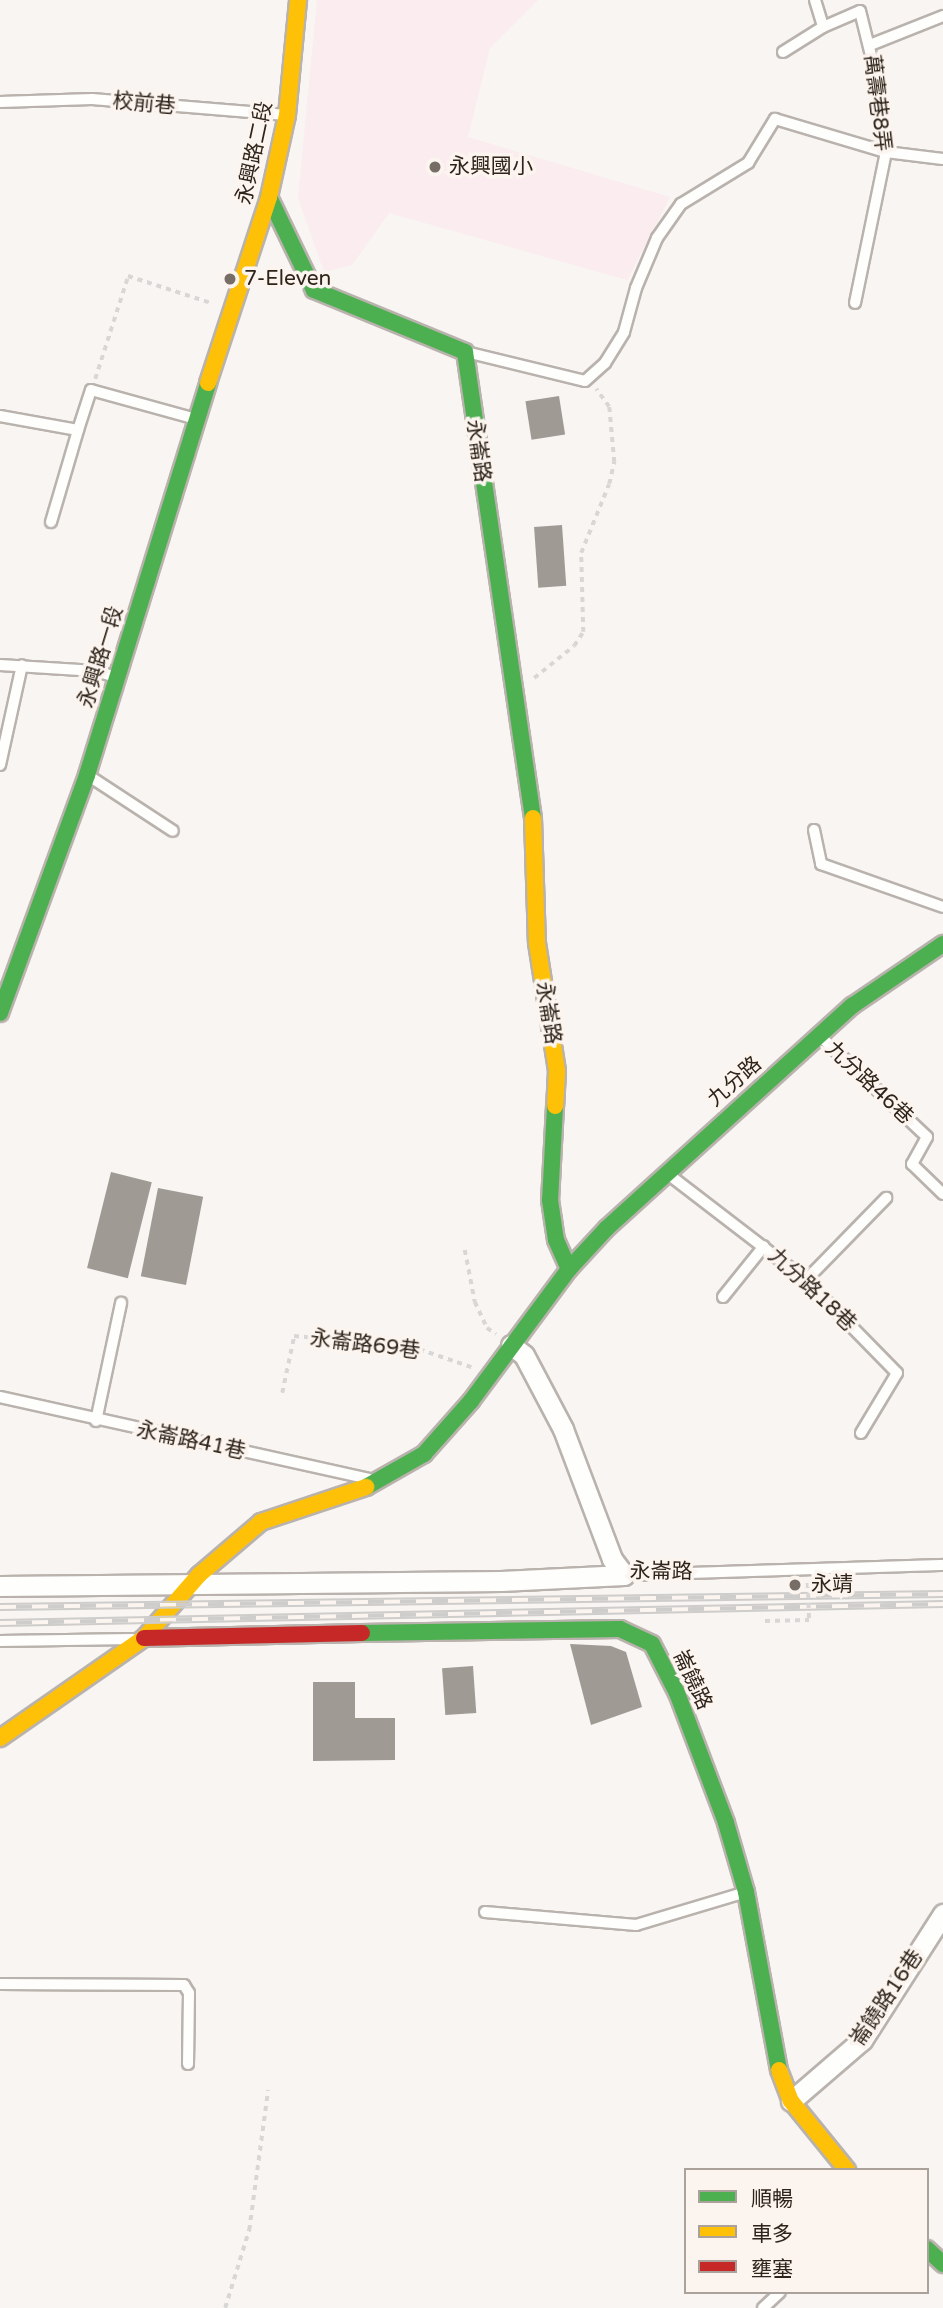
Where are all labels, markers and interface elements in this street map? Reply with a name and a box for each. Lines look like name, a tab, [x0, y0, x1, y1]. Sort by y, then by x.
street label: 萬壽巷8弄	[859, 53, 895, 153]
street label: 校前巷	[112, 89, 176, 119]
street label: 永興路二段	[232, 99, 278, 207]
place label: 永興國小	[449, 154, 533, 180]
marker: 永興國小	[427, 159, 443, 175]
place label: 7-Eleven	[244, 266, 331, 292]
marker: 7-Eleven	[222, 271, 238, 287]
street label: 永崙路	[461, 418, 495, 484]
street label: 永興路一段	[74, 603, 128, 711]
street label: 永崙路	[531, 980, 565, 1046]
street label: 九分路46巷	[820, 1036, 918, 1130]
street label: 九分路	[703, 1052, 767, 1112]
street label: 九分路18巷	[763, 1243, 861, 1337]
street label: 永崙路69巷	[309, 1326, 421, 1364]
street label: 永崙路41巷	[134, 1417, 248, 1465]
street label: 永崙路	[629, 1559, 693, 1585]
place label: 永靖	[811, 1572, 853, 1598]
marker: 永靖	[785, 1575, 805, 1595]
street label: 崙饒路	[667, 1646, 717, 1714]
street label: 崙饒路16巷	[846, 1945, 928, 2051]
legend	[684, 2168, 929, 2294]
text: 順暢	[751, 2187, 793, 2212]
text: 車多	[751, 2222, 793, 2247]
text: 壅塞	[751, 2257, 793, 2282]

